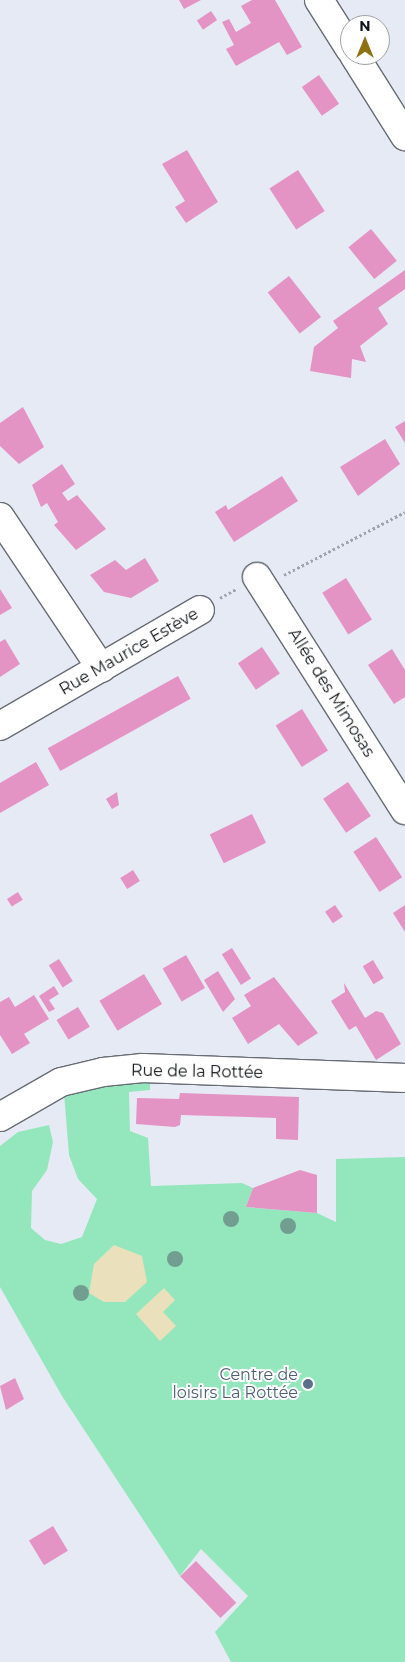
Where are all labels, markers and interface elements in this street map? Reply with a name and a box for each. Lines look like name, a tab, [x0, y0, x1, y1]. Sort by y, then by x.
north arrow	[340, 15, 390, 65]
text: N	[359, 17, 371, 35]
street label: Rue Maurice Estève	[56, 604, 202, 700]
street label: Allée des Mimosas	[284, 625, 378, 761]
street label: Rue de la Rottée	[131, 1061, 263, 1083]
place label: Centre de loisirs La Rottée	[172, 1365, 298, 1403]
marker: Centre de loisirs La Rottée	[302, 1378, 314, 1390]

